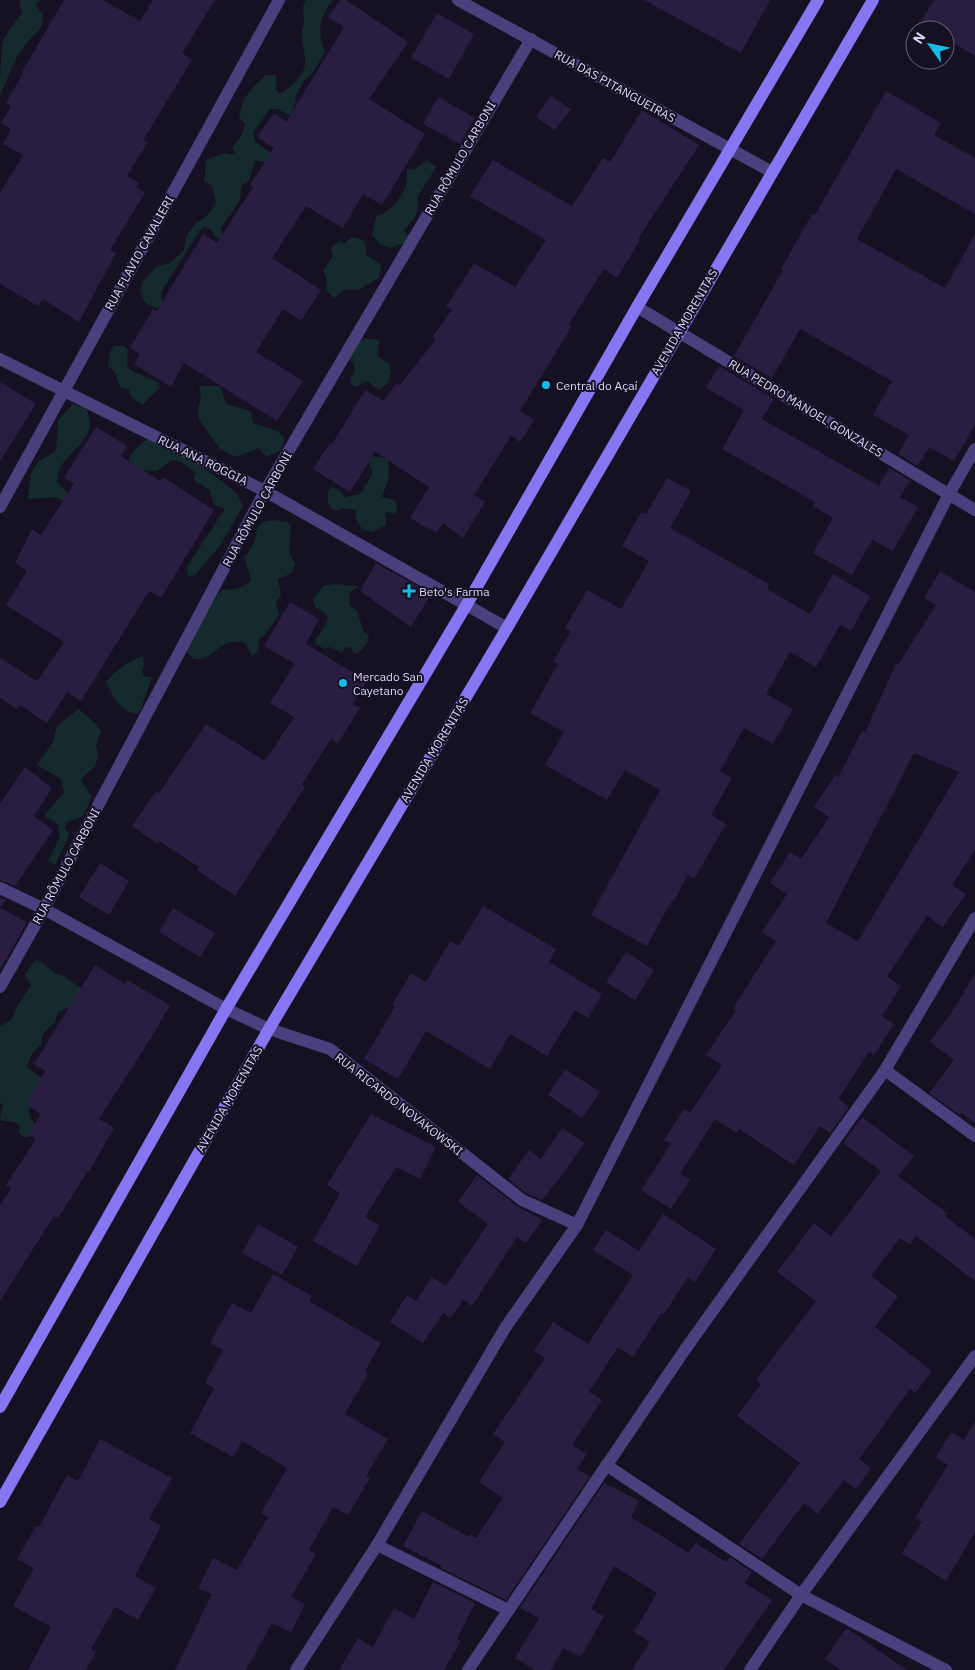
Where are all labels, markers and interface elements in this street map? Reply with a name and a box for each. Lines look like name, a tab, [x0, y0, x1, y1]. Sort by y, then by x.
north arrow	[905, 20, 955, 70]
text: N	[909, 29, 929, 47]
street label: RUA DAS PITANGUEIRAS	[552, 46, 678, 126]
street label: RUA RÔMULO CARBONI	[421, 98, 499, 218]
street label: RUA FLAVIO CAVALIERI	[101, 193, 177, 313]
street label: AVENIDA MORENITAS	[647, 266, 721, 378]
street label: RUA PEDRO MANOEL GONZALES	[726, 356, 886, 460]
place label: Central do Açaí	[556, 378, 638, 393]
marker: Central do Açaí	[540, 379, 552, 391]
street label: RUA ANA ROGGIA	[156, 432, 251, 488]
street label: RUA RÔMULO CARBONI	[219, 449, 295, 569]
place label: Beto's Farma	[419, 584, 490, 599]
marker: Beto's Farma	[403, 585, 415, 597]
place label: Mercado San Cayetano	[353, 669, 423, 698]
marker: Mercado San Cayetano	[337, 677, 349, 689]
street label: AVENIDA MORENITAS	[397, 695, 471, 805]
street label: RUA RÔMULO CARBONI	[29, 805, 103, 927]
street label: AVENIDA MORENITAS	[192, 1043, 266, 1155]
street label: RUA RICARDO NOVAKOWSKI	[332, 1049, 466, 1159]

